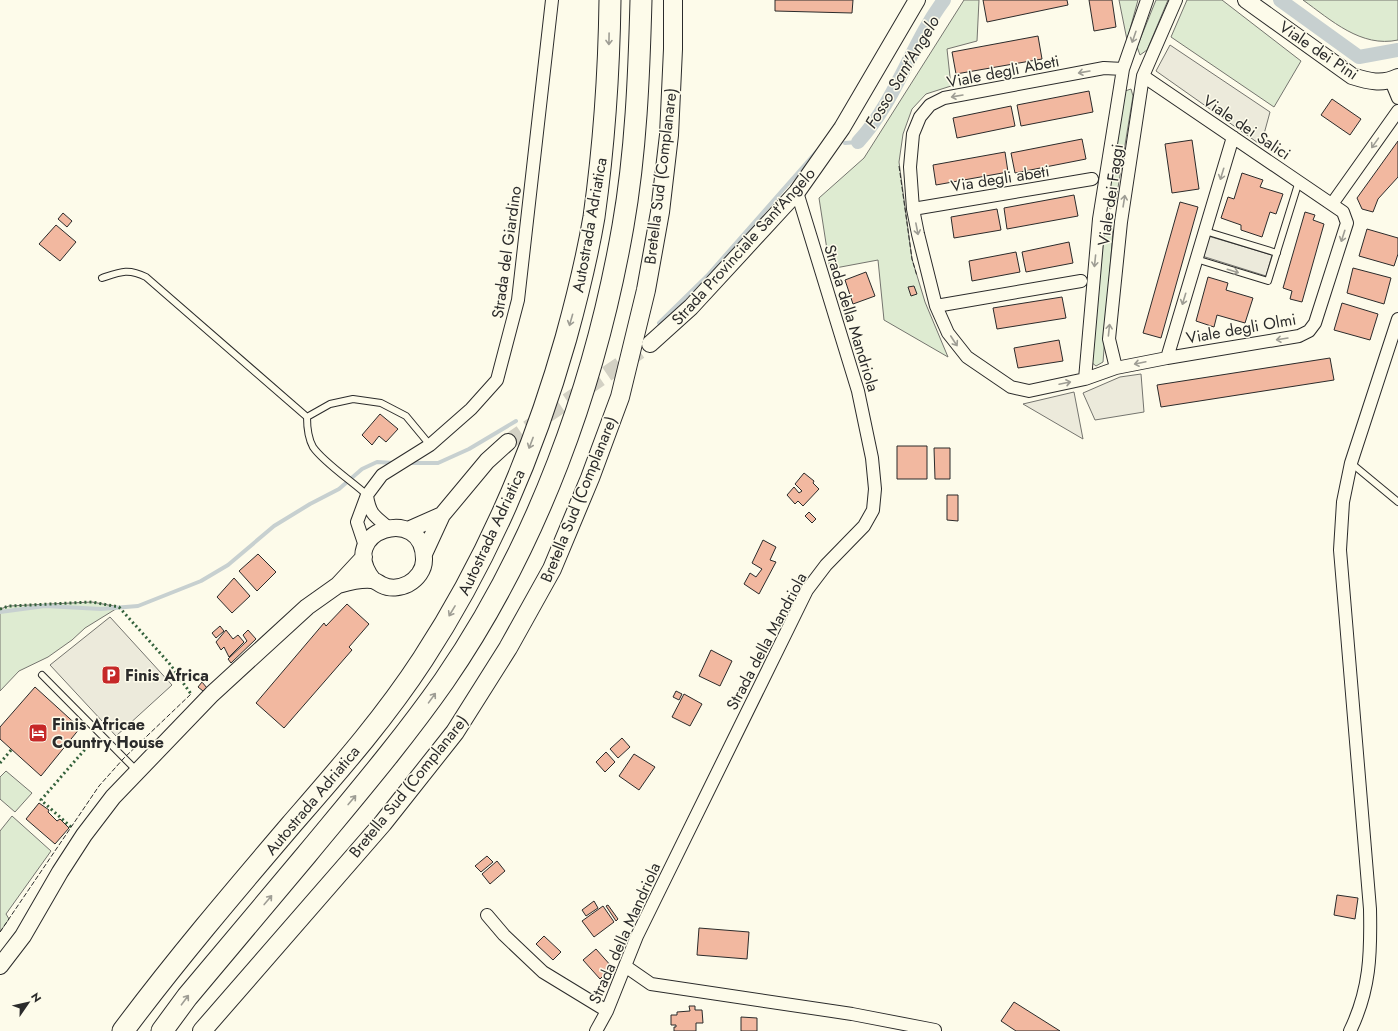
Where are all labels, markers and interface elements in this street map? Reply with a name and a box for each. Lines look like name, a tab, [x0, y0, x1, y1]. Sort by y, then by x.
water label: Fosso Sant'Angelo	[859, 11, 945, 133]
street label: Viale dei Pini	[1275, 15, 1363, 85]
one-way arrow	[1130, 30, 1138, 42]
one-way arrow	[605, 32, 613, 45]
street label: Viale degli Abeti	[945, 49, 1061, 94]
one-way arrow	[1078, 68, 1091, 76]
street label: Bretella Sud (Complanare)	[638, 87, 683, 266]
street label: Viale dei Salici	[1198, 89, 1295, 165]
one-way arrow	[951, 92, 964, 100]
one-way arrow	[1371, 137, 1379, 148]
street label: Viale dei Faggi	[1092, 142, 1129, 248]
street label: Autostrada Adriatica	[566, 156, 613, 294]
street label: Via degli abeti	[949, 159, 1051, 198]
street label: Strada Provinciale Sant'Angelo	[666, 162, 821, 330]
one-way arrow	[1218, 167, 1225, 180]
street label: Strada del Giardino	[486, 184, 527, 320]
one-way arrow	[1120, 195, 1128, 208]
one-way arrow	[913, 222, 921, 235]
one-way arrow	[1339, 229, 1346, 242]
street label: Strada della Mandriola	[818, 242, 885, 394]
one-way arrow	[1091, 254, 1099, 267]
one-way arrow	[1227, 268, 1240, 275]
one-way arrow	[1180, 292, 1187, 305]
street label: Viale degli Olmi	[1184, 308, 1298, 349]
one-way arrow	[567, 313, 574, 326]
one-way arrow	[1106, 324, 1113, 337]
one-way arrow	[950, 335, 958, 347]
one-way arrow	[1276, 335, 1289, 343]
one-way arrow	[1134, 360, 1147, 368]
one-way arrow	[1058, 379, 1071, 387]
street label: Bretella Sud (Complanare)	[535, 413, 622, 586]
one-way arrow	[527, 437, 534, 449]
street label: Autostrada Adriatica	[452, 465, 531, 599]
street label: Strada della Mandriola	[720, 568, 812, 714]
one-way arrow	[448, 605, 456, 616]
parking icon: Finis Africa	[100, 664, 122, 686]
place label: Finis Africa	[125, 664, 209, 687]
one-way arrow	[427, 692, 436, 703]
street label: Bretella Sud (Complanare)	[344, 710, 473, 863]
place label: Finis Africae Country House	[52, 713, 164, 754]
hotel icon: Finis Africae Country House	[27, 722, 49, 744]
street label: Autostrada Adriatica	[260, 741, 365, 860]
one-way arrow	[347, 796, 356, 806]
street label: Strada della Mandriola	[583, 859, 666, 1008]
one-way arrow	[264, 894, 273, 905]
north arrow	[8, 983, 48, 1023]
text: N	[27, 989, 45, 1006]
one-way arrow	[181, 994, 189, 1005]

